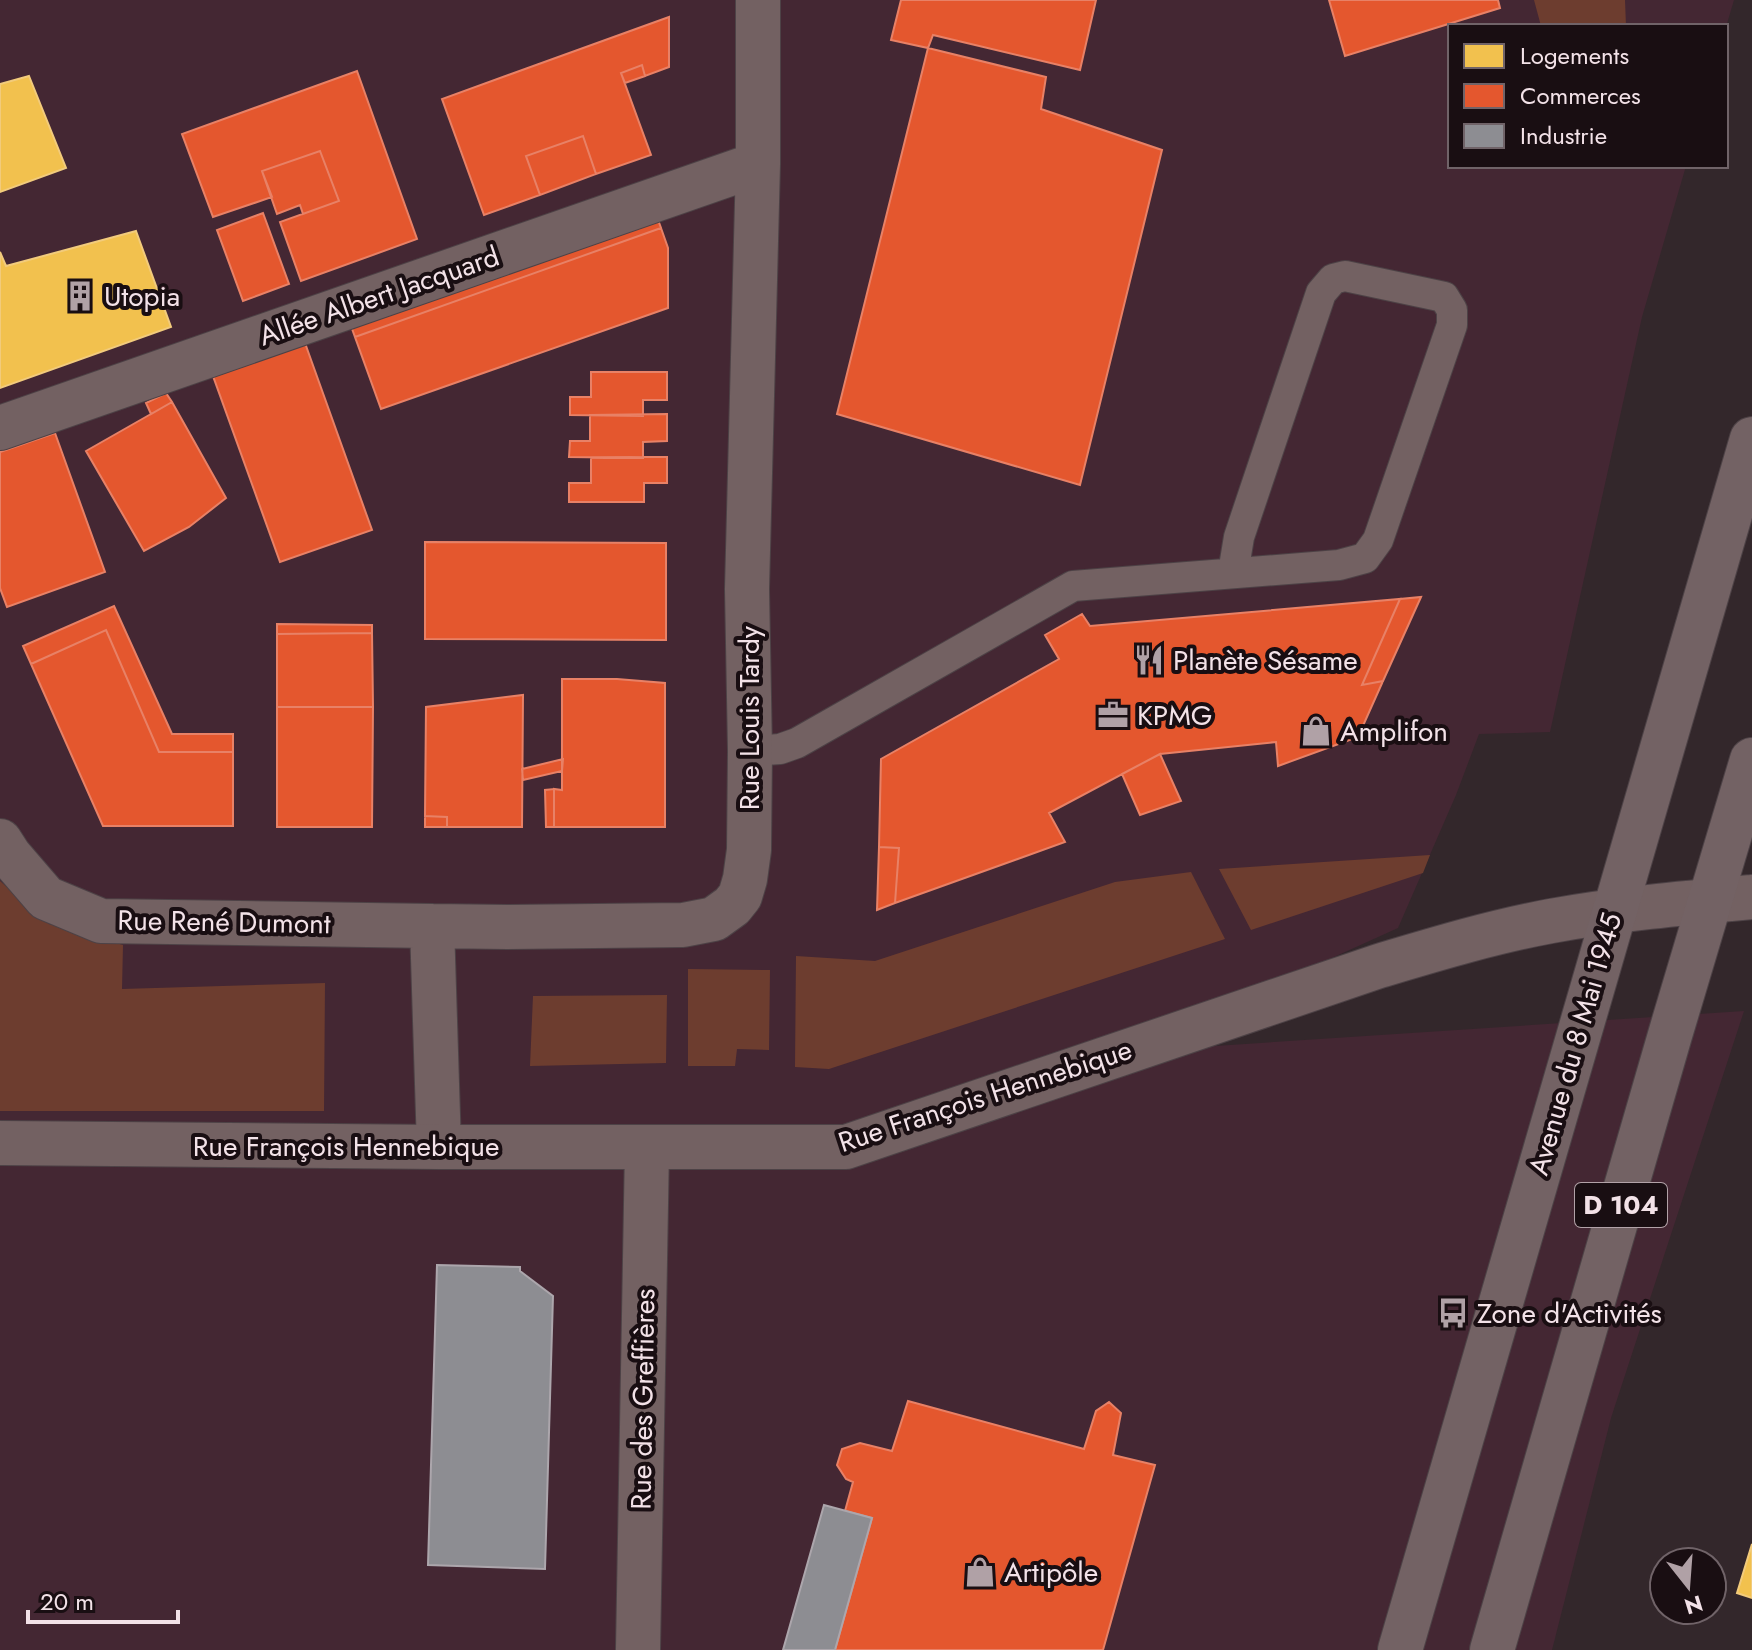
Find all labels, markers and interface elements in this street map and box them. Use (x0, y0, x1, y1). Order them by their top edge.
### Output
legend (1448, 24, 1728, 168)
text: Logements (1520, 38, 1629, 73)
text: Commerces (1520, 78, 1641, 113)
text: Industrie (1520, 118, 1607, 153)
street label: Allée Albert Jacquard (253, 236, 505, 356)
place label: Utopia (104, 276, 180, 317)
building icon: Utopia (63, 279, 97, 313)
street label: Rue Louis Tardy (729, 625, 770, 810)
place label: Planète Sésame (1173, 640, 1358, 681)
restaurant icon: Planète Sésame (1132, 643, 1166, 677)
place label: KPMG (1137, 695, 1213, 736)
office icon: KPMG (1096, 698, 1130, 732)
place label: Amplifon (1340, 711, 1448, 752)
shop icon: Amplifon (1299, 714, 1333, 748)
street label: Rue René Dumont (117, 900, 331, 944)
street label: Avenue du 8 Mai 1945 (1518, 908, 1632, 1180)
street label: Rue François Hennebique (833, 1029, 1137, 1163)
street label: Rue François Hennebique (193, 1126, 499, 1167)
road number: D 104 (1575, 1183, 1667, 1227)
street label: Rue des Greffières (621, 1288, 665, 1510)
place label: Zone d'Activités (1477, 1293, 1662, 1334)
bus stop icon: Zone d'Activités (1436, 1296, 1470, 1330)
north arrow (1648, 1546, 1728, 1626)
place label: Artipôle (1004, 1552, 1098, 1593)
shop icon: Artipôle (963, 1555, 997, 1589)
scale bar (28, 1574, 178, 1624)
text: 20 m (40, 1584, 94, 1619)
text: N (1681, 1587, 1707, 1623)

